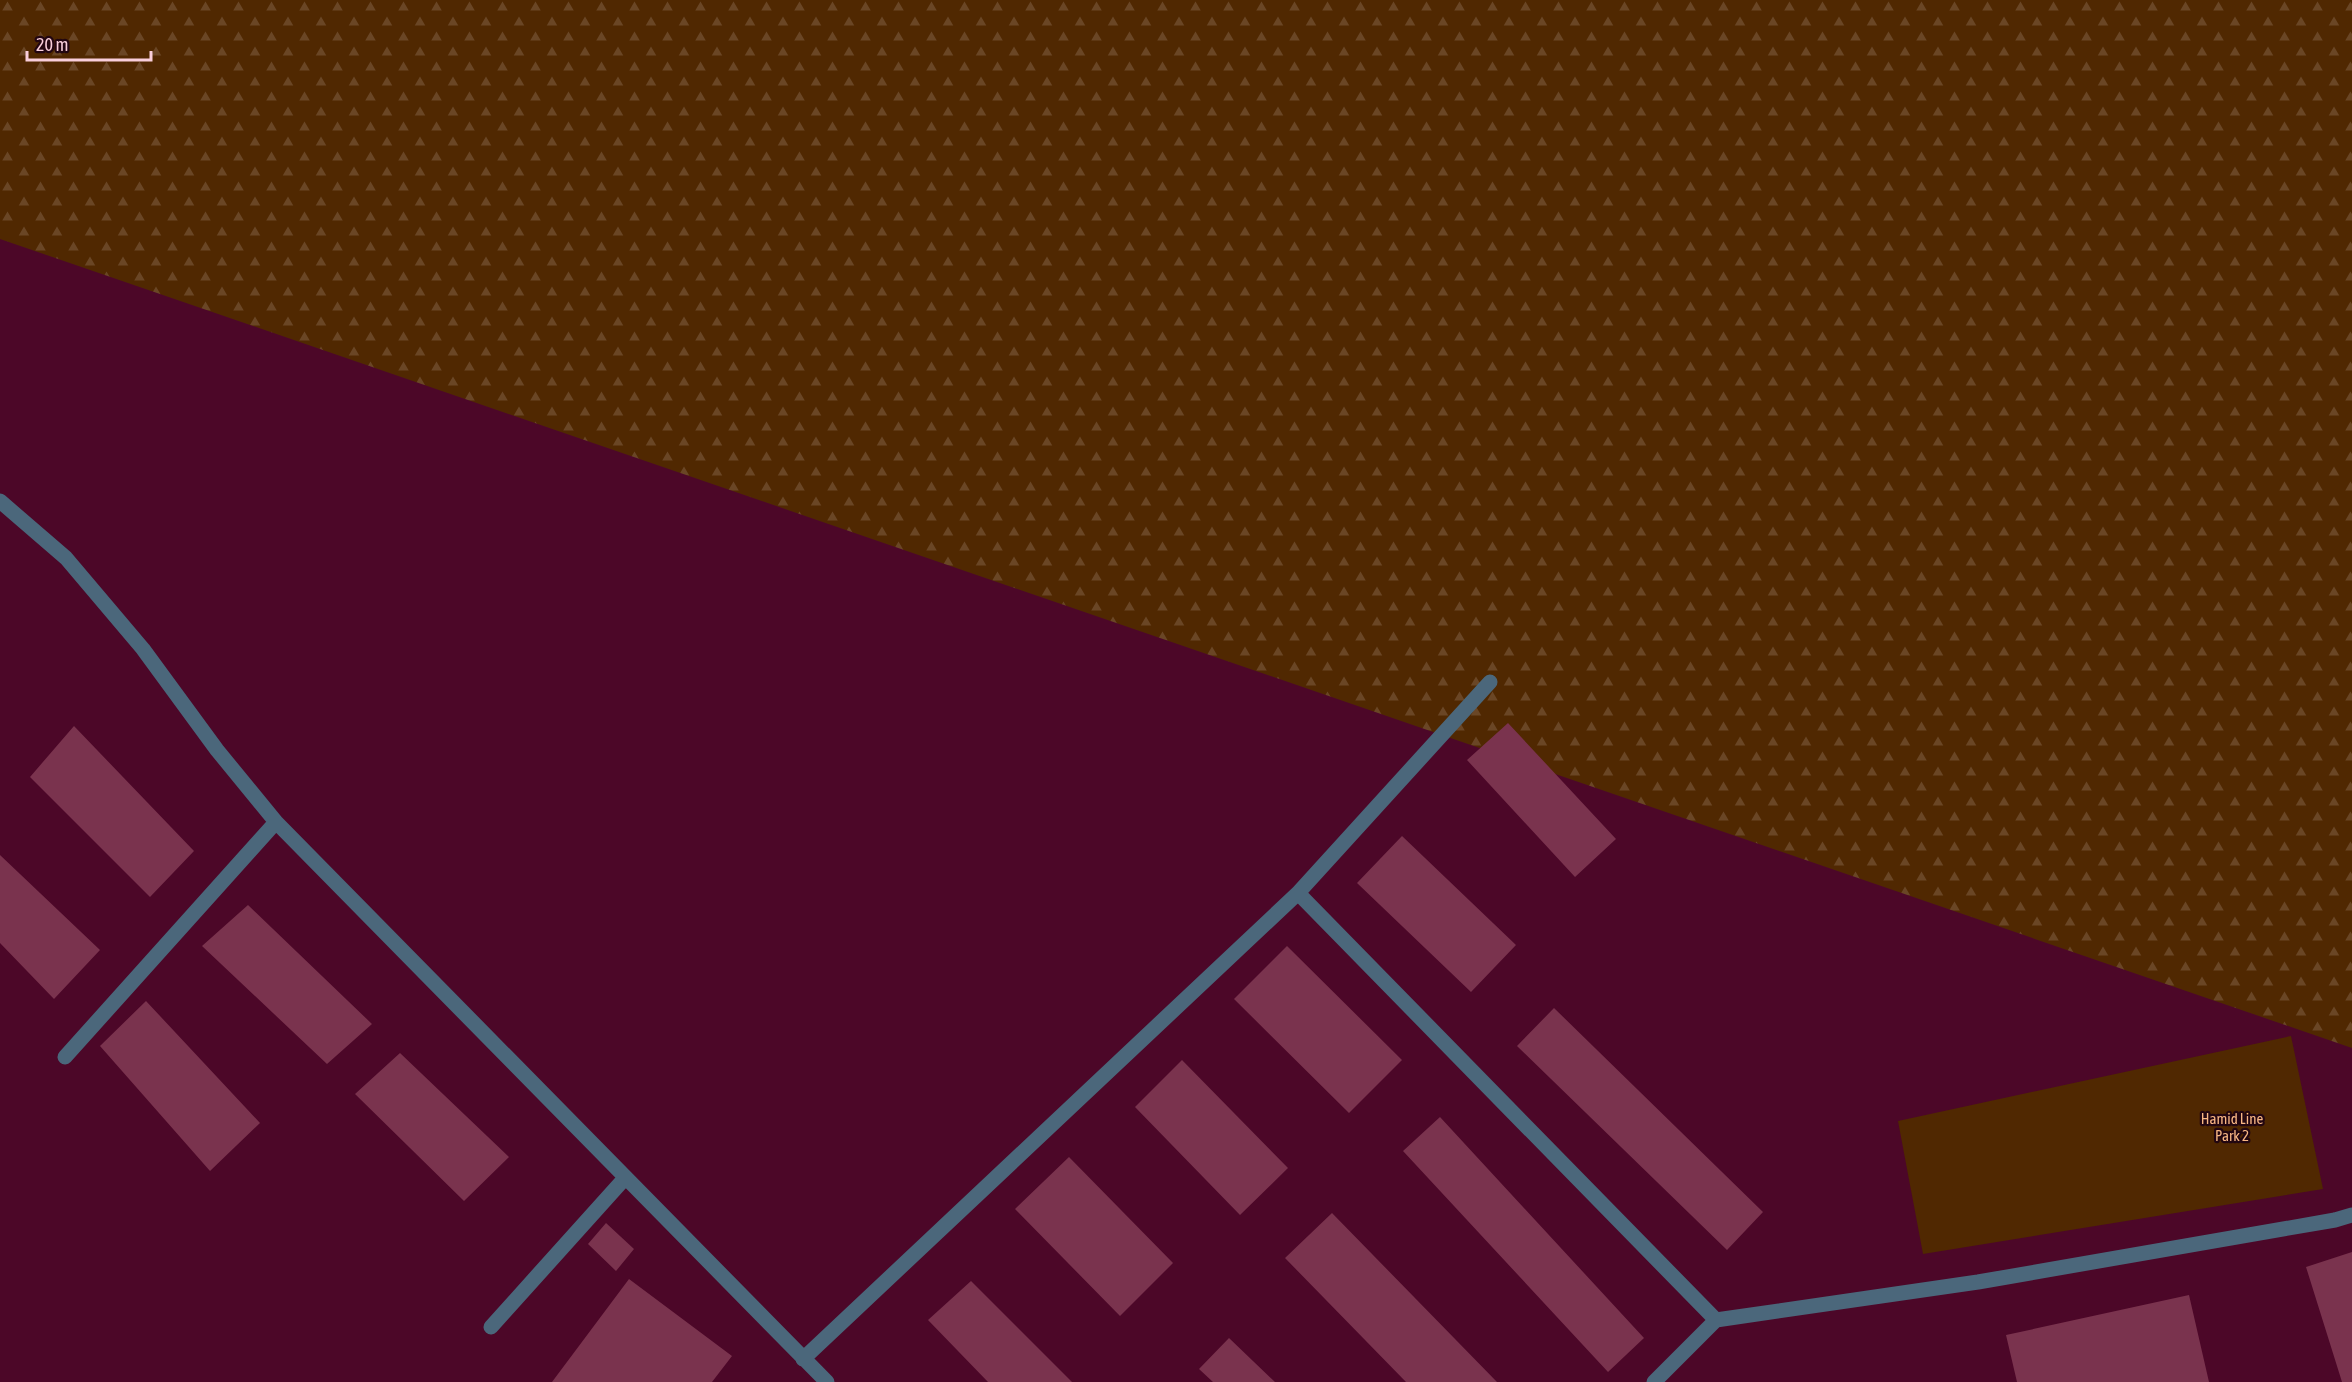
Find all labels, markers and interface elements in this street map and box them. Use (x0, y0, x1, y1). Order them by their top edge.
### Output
scale bar (27, 24, 152, 62)
text: 20 m (36, 34, 68, 55)
park label: Hamid Line Park 2 (2201, 1110, 2263, 1144)

